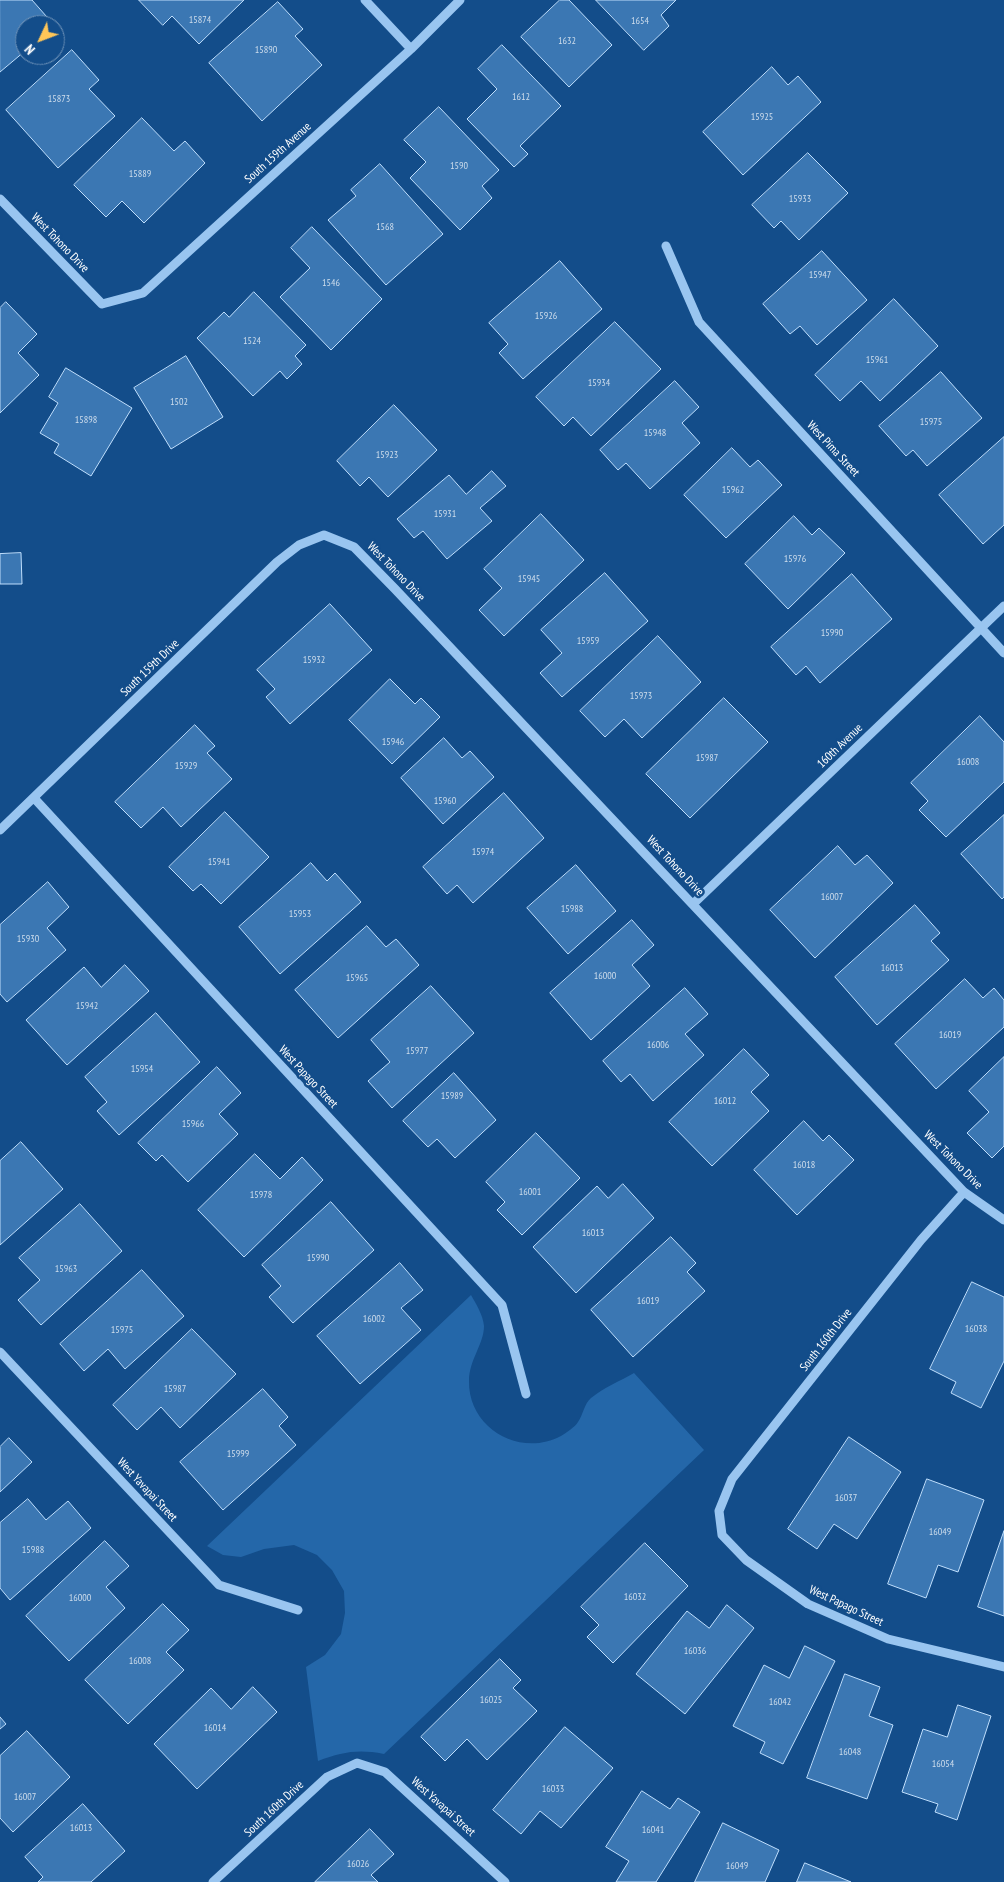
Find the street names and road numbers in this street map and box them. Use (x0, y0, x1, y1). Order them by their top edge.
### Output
street label: South 159th Avenue (242, 119, 314, 187)
street label: West Tohono Drive (28, 210, 92, 276)
street label: West Pima Street (804, 418, 862, 480)
street label: West Tohono Drive (364, 539, 428, 605)
street label: South 159th Drive (118, 637, 182, 699)
street label: 160th Avenue (814, 721, 866, 771)
street label: West Tohono Drive (643, 833, 707, 899)
street label: West Papago Street (275, 1043, 341, 1111)
street label: West Tohono Drive (921, 1128, 985, 1192)
street label: South 160th Drive (797, 1306, 855, 1374)
street label: West Yavapai Street (114, 1455, 180, 1525)
street label: West Papago Street (807, 1583, 885, 1629)
street label: West Yavapai Street (408, 1774, 478, 1840)
street label: South 160th Drive (241, 1778, 307, 1840)

